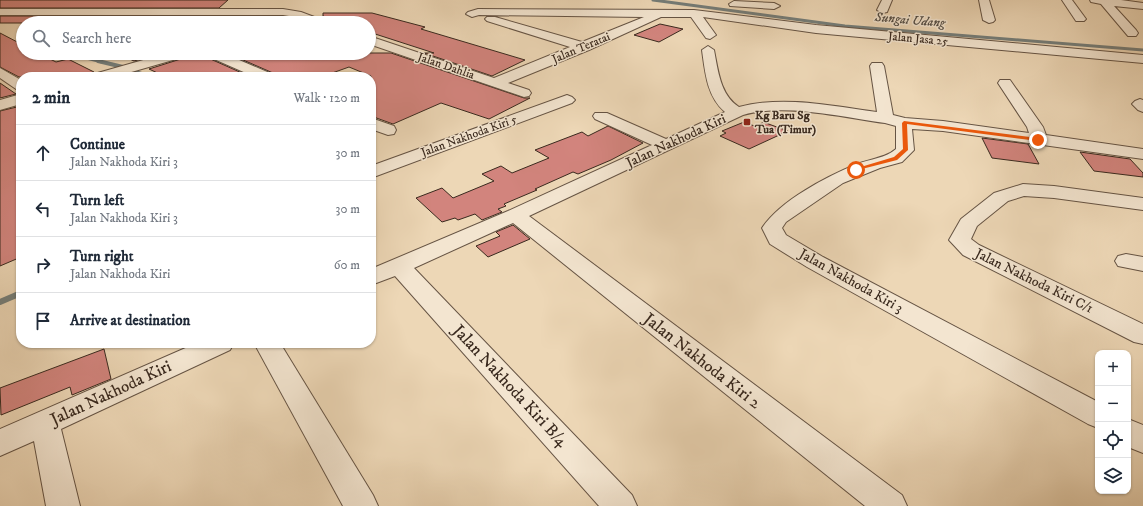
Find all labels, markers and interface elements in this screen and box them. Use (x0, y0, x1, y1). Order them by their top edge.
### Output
water label: Sungai Udang (873, 9, 948, 31)
search box (16, 16, 376, 60)
icon: search (30, 27, 52, 49)
text: Search here (62, 29, 131, 48)
street label: Jalan Teratai (549, 29, 612, 67)
street label: Jalan Jasa 25 (886, 29, 949, 49)
street label: Jalan Dahlia (415, 49, 477, 83)
text: 2 min (32, 87, 70, 109)
text: Walk · 120 m (294, 90, 360, 106)
place label: Kg Baru Sg Tua (Timur) (754, 108, 816, 137)
street label: Jalan Nakhoda Kiri (621, 110, 729, 173)
street label: Jalan Nakhoda Kiri 5 (418, 112, 519, 161)
marker: Kg Baru Sg Tua (Timur) (742, 117, 752, 127)
route end (1029, 131, 1047, 149)
text: Continue (70, 135, 125, 154)
icon: ahead (32, 142, 54, 164)
text: 30 m (336, 145, 360, 161)
text: Jalan Nakhoda Kiri 3 (70, 154, 178, 170)
route start (847, 161, 865, 179)
text: Turn left (70, 191, 124, 210)
icon: left (32, 198, 54, 220)
text: 30 m (336, 201, 360, 217)
text: Jalan Nakhoda Kiri 3 (70, 210, 178, 226)
street label: Jalan Nakhoda Kiri 3 (794, 244, 906, 317)
street label: Jalan Nakhoda Kiri C/1 (970, 244, 1096, 317)
text: Turn right (70, 247, 133, 266)
icon: right (32, 254, 54, 276)
text: 60 m (334, 257, 360, 273)
text: Jalan Nakhoda Kiri (70, 266, 170, 282)
street label: Jalan Nakhoda Kiri 2 (637, 307, 766, 414)
icon: arrive (32, 310, 54, 332)
text: Arrive at destination (70, 311, 190, 330)
street label: Jalan Nakhoda Kiri B/4 (446, 319, 573, 453)
map controls (1095, 350, 1131, 494)
button: + (1095, 350, 1131, 386)
street label: Jalan Nakhoda Kiri (45, 355, 175, 432)
button: − (1095, 386, 1131, 422)
button: locate (1095, 422, 1131, 458)
button: layers (1095, 458, 1131, 494)

